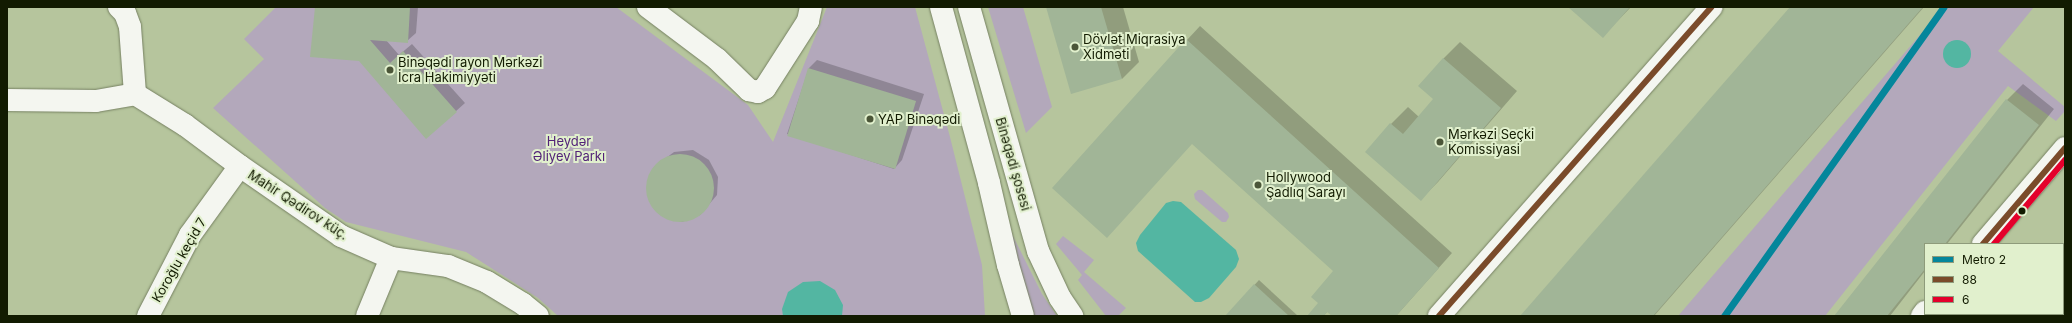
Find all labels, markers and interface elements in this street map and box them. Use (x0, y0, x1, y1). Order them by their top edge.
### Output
place label: Dövlət Miqrasiya Xidməti (1083, 32, 1186, 63)
marker: Dövlət Miqrasiya Xidməti (1070, 42, 1080, 52)
place label: Binəqədi rayon Mərkəzi İcra Hakimiyyəti (398, 55, 542, 86)
marker: Binəqədi rayon Mərkəzi İcra Hakimiyyəti (385, 65, 395, 75)
place label: YAP Binəqədi (878, 111, 960, 127)
marker: YAP Binəqədi (865, 114, 875, 124)
street label: Binəqədi şosesi (992, 116, 1034, 212)
place label: Mərkəzi Seçki Komissiyasi (1448, 127, 1534, 158)
park label: Heydər Əliyev Parkı (533, 134, 605, 165)
marker: Mərkəzi Seçki Komissiyasi (1435, 137, 1445, 147)
street label: Mahir Qədirov küç. (245, 167, 351, 243)
place label: Hollywood Şadlıq Sarayı (1266, 170, 1346, 201)
marker: Hollywood Şadlıq Sarayı (1253, 180, 1263, 190)
unlabelled marker (2017, 206, 2027, 216)
street label: Koroğlu keçid 7 (149, 215, 209, 305)
legend (1924, 243, 2064, 315)
text: Metro 2 (1962, 252, 2006, 267)
text: 88 (1962, 272, 1977, 287)
text: 6 (1962, 292, 1969, 307)

